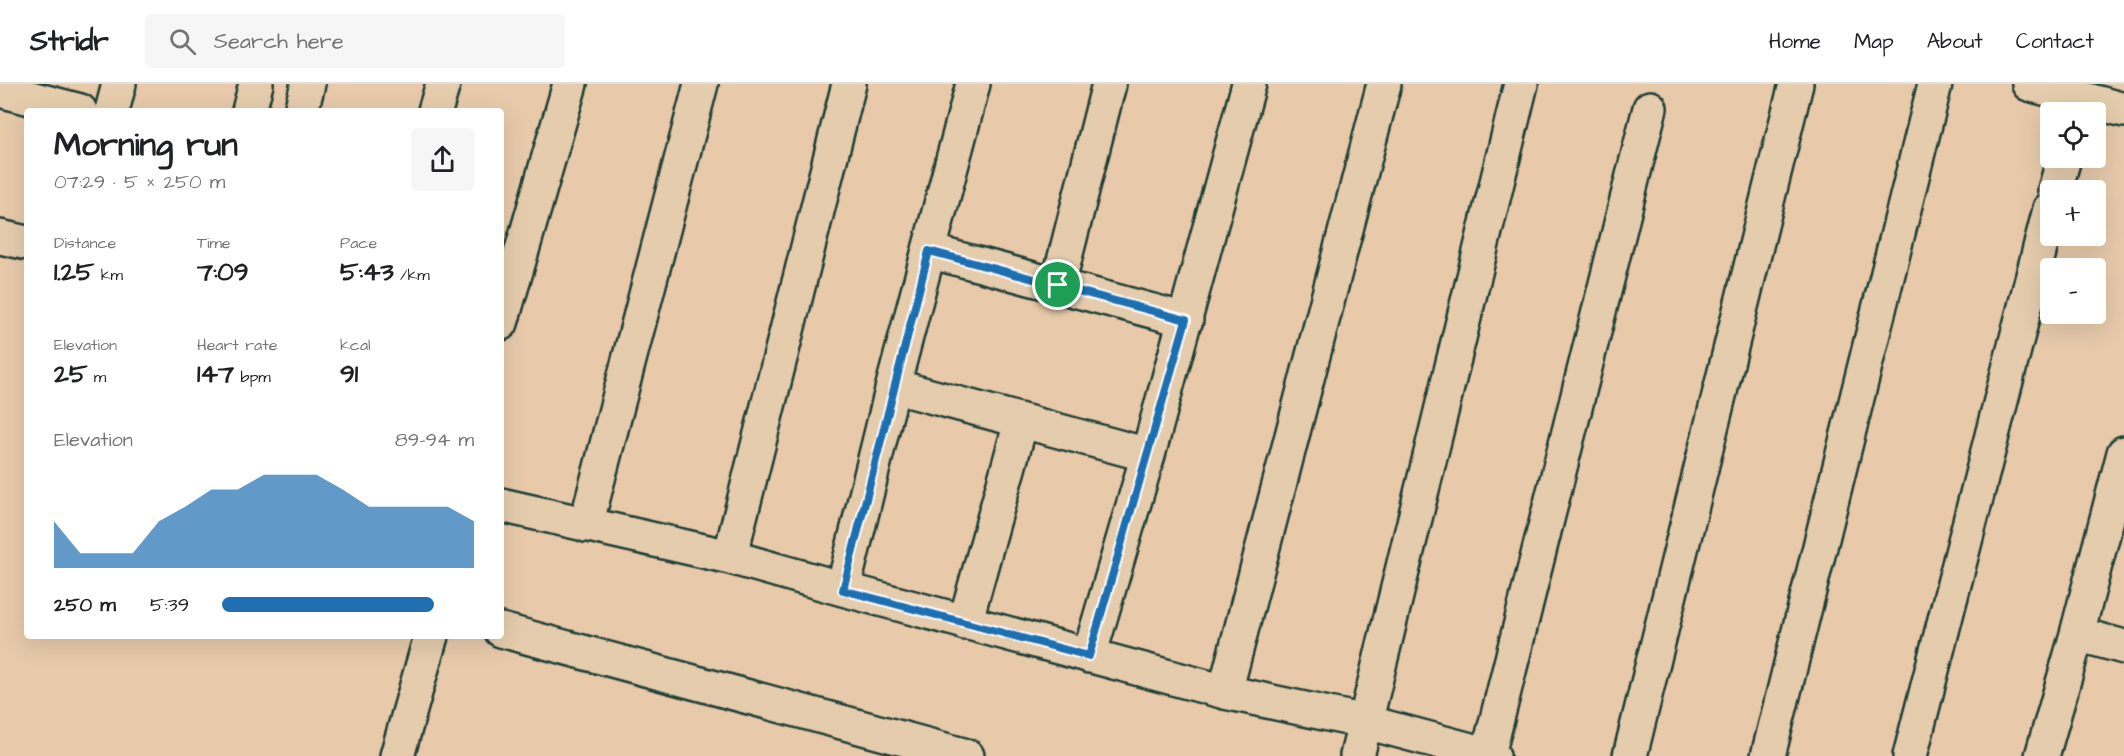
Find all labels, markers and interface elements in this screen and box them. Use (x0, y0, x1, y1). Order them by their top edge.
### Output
search box (145, 14, 565, 68)
text: Stridr (30, 22, 109, 61)
icon: search (166, 25, 199, 58)
text: Search here (214, 26, 344, 57)
text: Home (1769, 27, 1821, 56)
text: Map (1854, 27, 1894, 56)
text: About (1927, 27, 1983, 56)
text: Contact (2016, 27, 2094, 56)
map controls (2040, 102, 2106, 324)
button: locate (2040, 102, 2106, 168)
text: Morning run (54, 122, 238, 168)
button: share (411, 128, 474, 191)
text: 07:29 · 5 × 250 m (54, 168, 225, 196)
button: + (2040, 180, 2106, 246)
text: Distance (54, 232, 116, 254)
text: Time (197, 232, 231, 254)
text: Pace (340, 232, 377, 254)
text: 1.25 (54, 254, 94, 290)
text: 7:09 (197, 254, 249, 290)
text: 5:43 (340, 254, 394, 290)
button: − (2040, 258, 2106, 324)
pin (1032, 259, 1083, 310)
text: km (94, 264, 123, 286)
text: /km (394, 264, 430, 286)
icon: arrive (1041, 268, 1074, 301)
text: Elevation (54, 334, 117, 356)
text: Heart rate (197, 334, 277, 356)
text: kcal (340, 334, 371, 356)
text: 25 (54, 356, 87, 392)
text: 147 (197, 356, 234, 392)
text: 91 (340, 356, 358, 392)
text: m (87, 366, 106, 388)
text: bpm (234, 366, 271, 388)
text: Elevation (54, 426, 133, 454)
text: 89–94 m (395, 426, 474, 454)
text: 250 m (54, 591, 116, 619)
text: 5:39 (150, 591, 189, 619)

